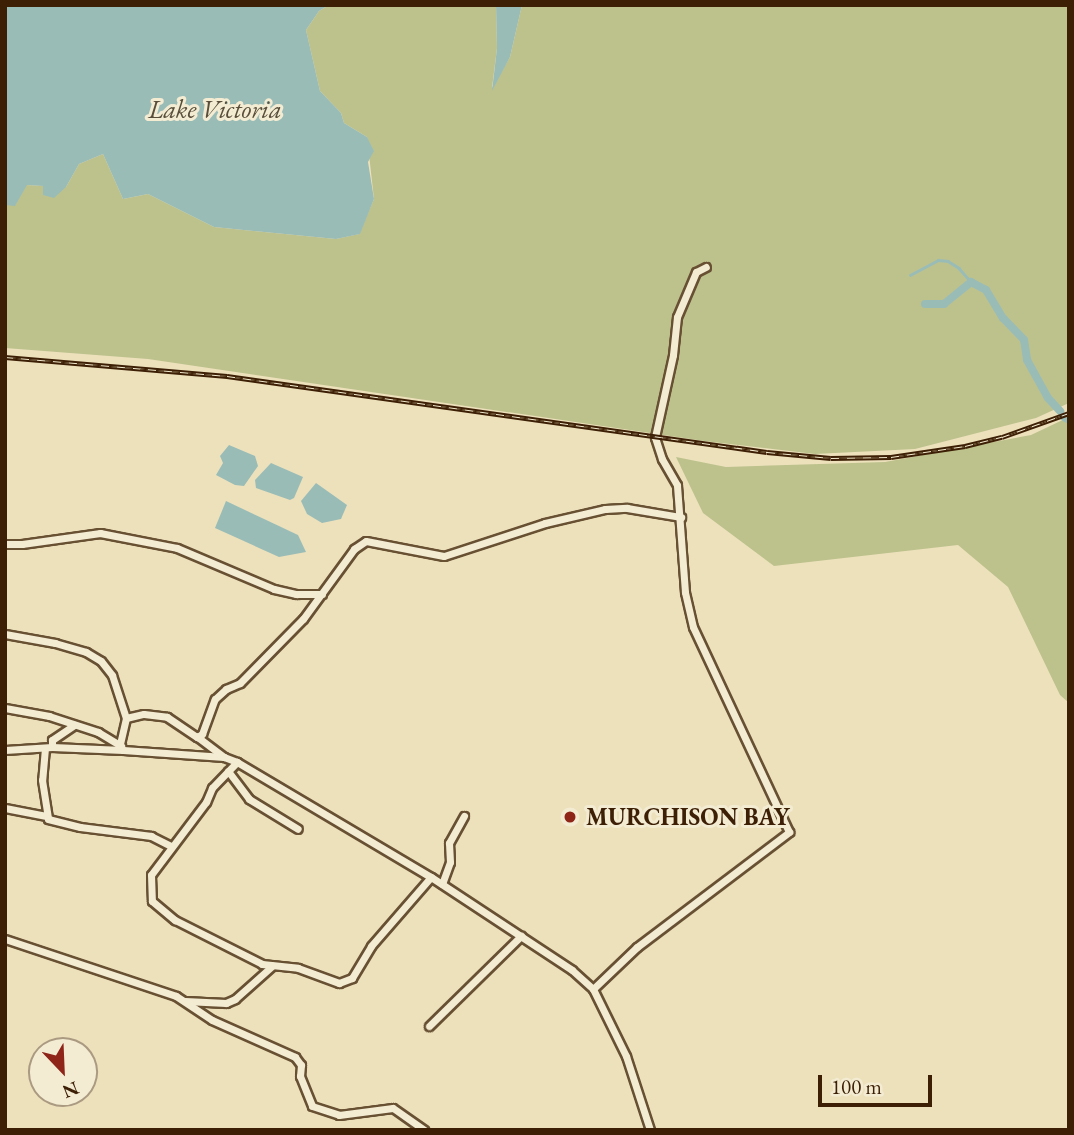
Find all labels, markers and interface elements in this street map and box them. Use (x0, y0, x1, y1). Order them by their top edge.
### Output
water label: Lake Victoria (148, 94, 282, 126)
place label: MURCHISON BAY (586, 803, 789, 831)
marker: MURCHISON BAY (560, 807, 580, 827)
north arrow (28, 1037, 98, 1107)
scale bar (822, 1062, 936, 1106)
text: 100 m (831, 1073, 882, 1100)
text: N (59, 1075, 83, 1104)

